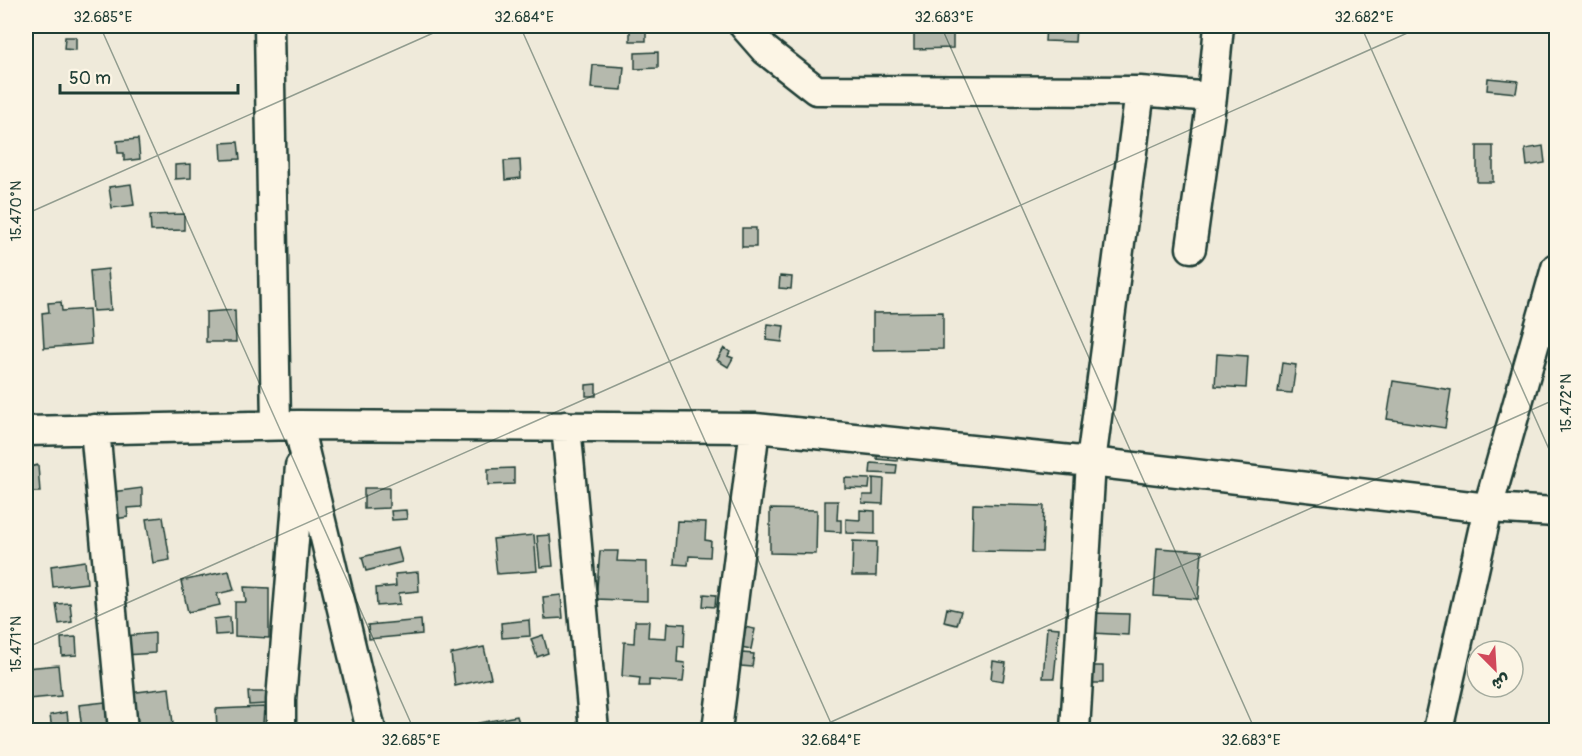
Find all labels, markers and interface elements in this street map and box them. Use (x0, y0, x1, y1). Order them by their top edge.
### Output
text: 32.685°E (74, 8, 133, 27)
text: 32.684°E (494, 8, 554, 27)
text: 32.683°E (914, 8, 974, 27)
text: 32.682°E (1334, 8, 1394, 27)
scale bar (60, 57, 238, 95)
text: 50 m (69, 67, 111, 90)
text: 15.470°N (7, 181, 26, 241)
text: 15.472°N (1557, 373, 1576, 433)
text: 15.471°N (7, 616, 26, 672)
north arrow (1465, 639, 1525, 699)
text: ش (1489, 669, 1513, 695)
text: 32.685°E (382, 731, 441, 750)
text: 32.684°E (801, 731, 861, 750)
text: 32.683°E (1221, 731, 1281, 750)

